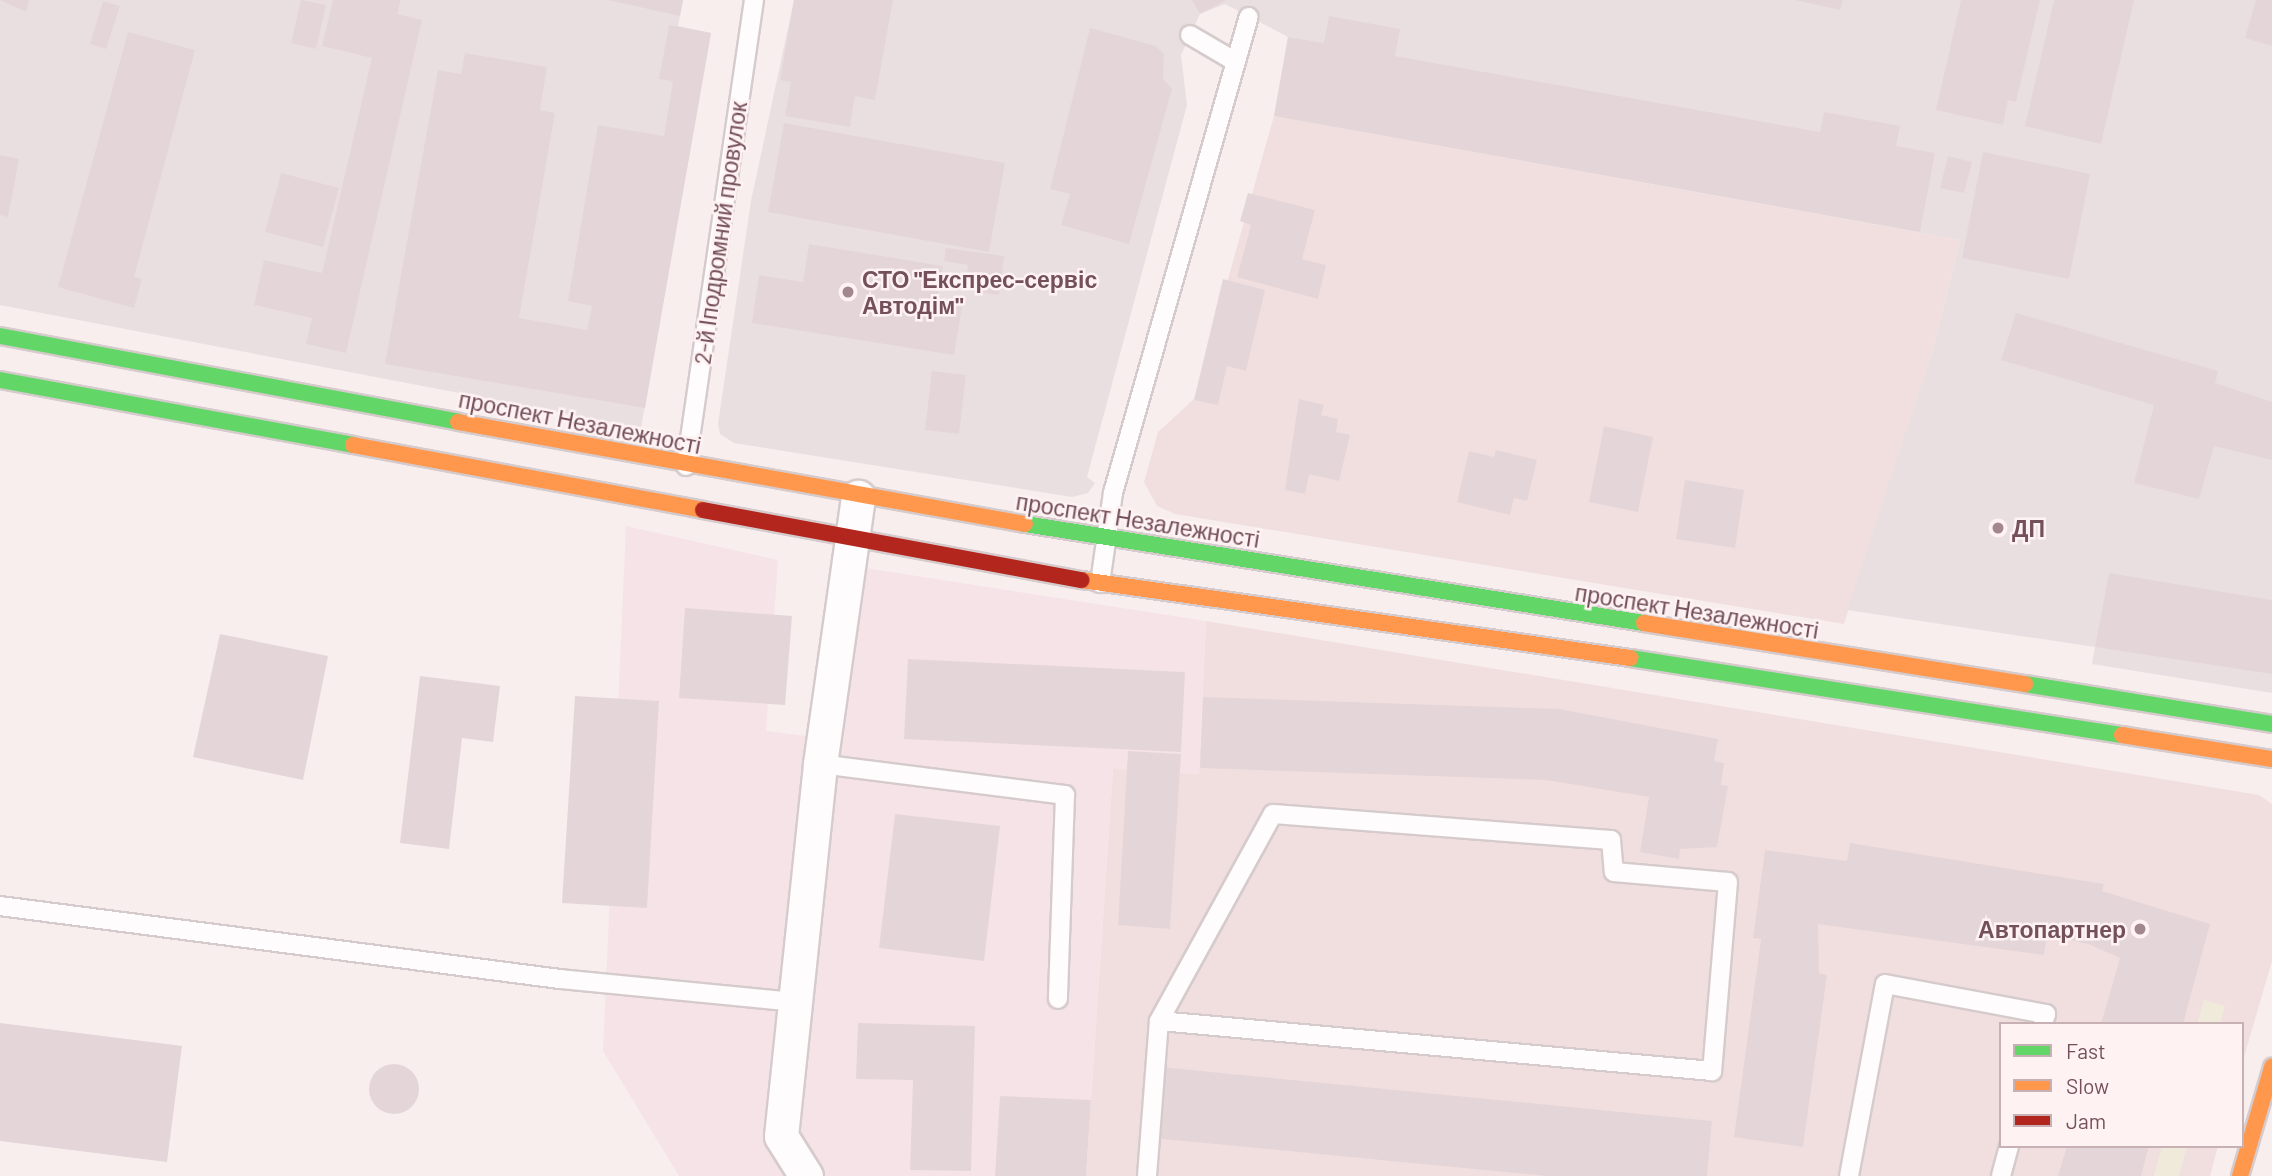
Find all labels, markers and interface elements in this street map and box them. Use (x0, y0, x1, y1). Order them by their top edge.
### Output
street label: 2-й Іподромний провулок (688, 100, 752, 366)
place label: СТО "Експрес-сервіс Автодім" (862, 265, 1097, 319)
marker: СТО "Експрес-сервіс Автодім" (840, 284, 856, 300)
street label: проспект Незалежності (456, 385, 704, 459)
street label: проспект Незалежності (1014, 487, 1262, 553)
place label: ДП (2012, 514, 2045, 542)
marker: ДП (1990, 520, 2006, 536)
street label: проспект Незалежності (1573, 578, 1821, 644)
place label: Автопартнер (1978, 915, 2126, 943)
marker: Автопартнер (2132, 921, 2148, 937)
legend (1999, 1022, 2244, 1148)
text: Fast (2066, 1038, 2106, 1063)
text: Slow (2066, 1073, 2109, 1098)
text: Jam (2066, 1108, 2106, 1133)

